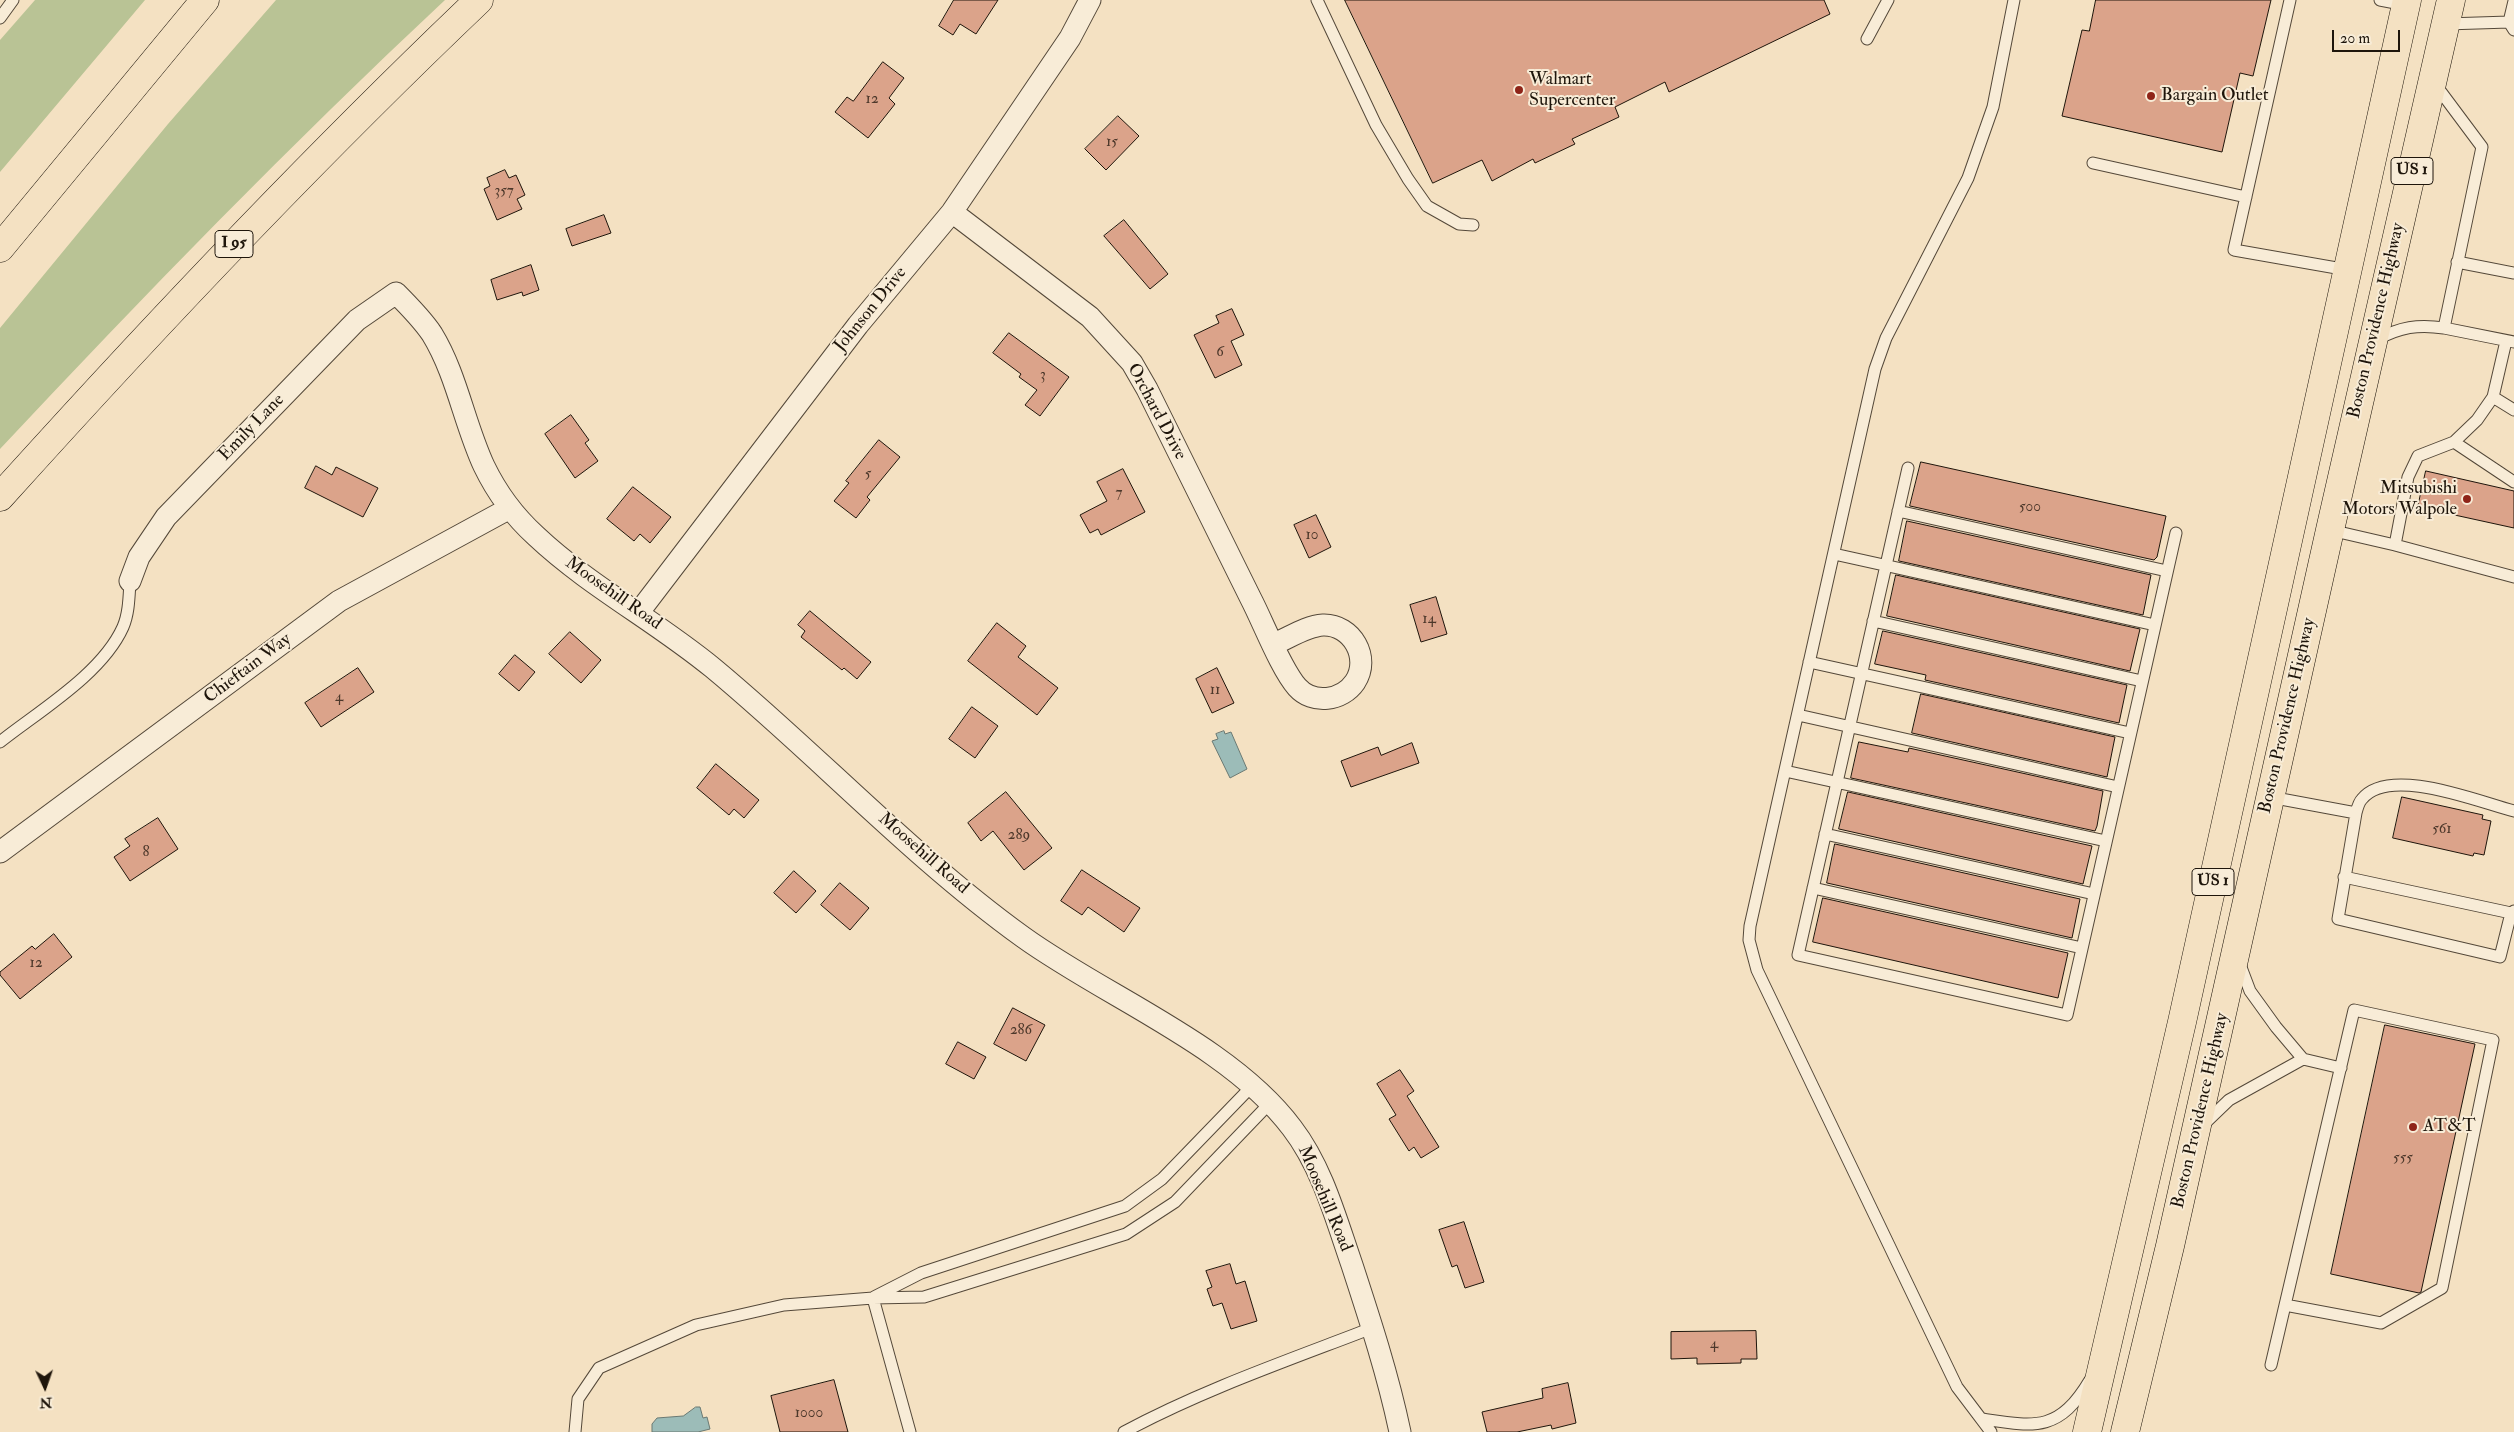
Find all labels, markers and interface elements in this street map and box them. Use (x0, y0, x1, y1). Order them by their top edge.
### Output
scale bar (2334, 20, 2402, 52)
text: 20 m (2340, 29, 2370, 48)
place label: Walmart Supercenter (1529, 69, 1616, 112)
marker: Walmart Supercenter (1513, 84, 1525, 96)
place label: Bargain Outlet (2161, 85, 2269, 107)
marker: Bargain Outlet (2145, 90, 2157, 102)
house number: 12 (866, 91, 878, 109)
house number: 15 (1106, 134, 1118, 152)
road number: US 1 (2391, 158, 2433, 185)
house number: 357 (494, 183, 514, 201)
street label: Boston Providence Highway (2344, 221, 2410, 421)
road number: I 95 (215, 230, 253, 258)
street label: Johnson Drive (830, 263, 912, 357)
house number: 6 (1216, 344, 1224, 362)
street label: Orchard Drive (1122, 360, 1190, 464)
house number: 3 (1040, 367, 1046, 385)
street label: Emily Lane (215, 390, 289, 466)
house number: 5 (865, 466, 871, 484)
place label: Mitsubishi Motors Walpole (2342, 478, 2457, 520)
house number: 7 (1116, 485, 1122, 503)
marker: Mitsubishi Motors Walpole (2461, 493, 2473, 505)
house number: 500 (2019, 499, 2041, 517)
house number: 10 (1306, 527, 1318, 545)
street label: Moosehill Road (561, 553, 665, 635)
house number: 14 (1422, 611, 1436, 629)
street label: Boston Providence Highway (2255, 616, 2321, 816)
street label: Chieftain Way (200, 629, 296, 709)
house number: 11 (1210, 682, 1220, 700)
house number: 4 (335, 689, 343, 707)
street label: Moosehill Road (873, 809, 973, 899)
house number: 561 (2432, 821, 2452, 839)
house number: 289 (1008, 827, 1030, 845)
house number: 8 (142, 844, 150, 862)
road number: US 1 (2192, 869, 2234, 896)
house number: 12 (30, 955, 42, 973)
street label: Boston Providence Highway (2168, 1011, 2234, 1211)
house number: 286 (1010, 1022, 1032, 1040)
place label: AT&T (2423, 1116, 2476, 1138)
marker: AT&T (2407, 1121, 2419, 1133)
street label: Moosehill Road (1292, 1143, 1356, 1255)
house number: 555 (2393, 1150, 2413, 1168)
house number: 4 (1710, 1336, 1718, 1354)
north arrow (20, 1362, 70, 1412)
text: N (39, 1394, 53, 1411)
house number: 1000 (795, 1405, 823, 1423)

